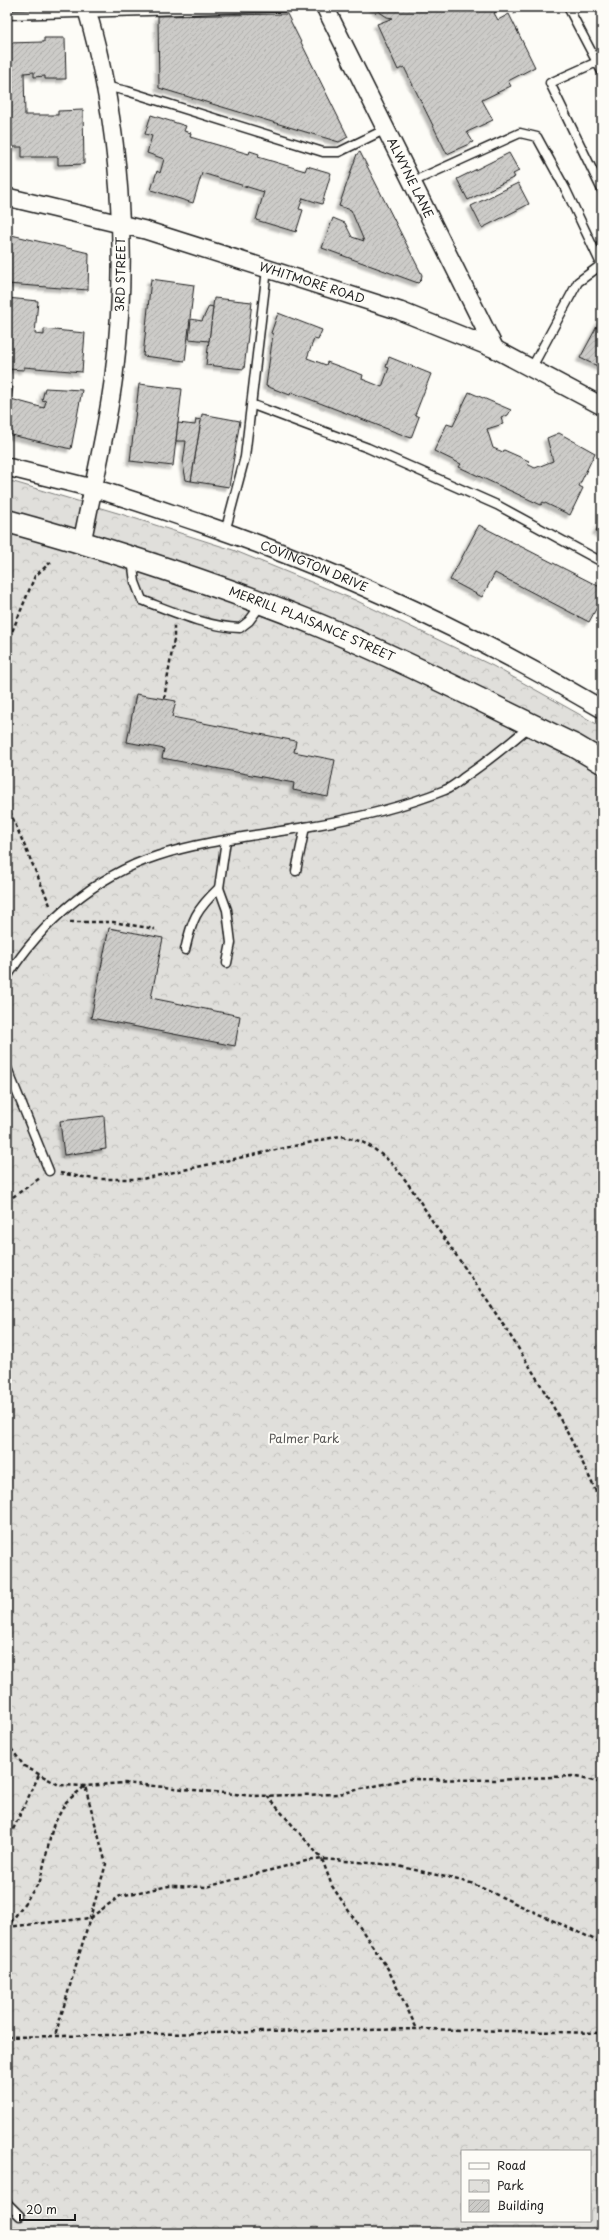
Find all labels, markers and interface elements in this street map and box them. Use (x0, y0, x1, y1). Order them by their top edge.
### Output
street label: ALWYNE LANE (383, 134, 439, 221)
street label: 3RD STREET (110, 236, 129, 312)
street label: WHITMORE ROAD (257, 257, 367, 307)
street label: COVINGTON DRIVE (258, 535, 371, 596)
street label: MERRILL PLAISANCE STREET (227, 581, 399, 666)
park label: Palmer Park (269, 1429, 339, 1447)
legend (461, 2150, 591, 2222)
text: Road (497, 2156, 526, 2174)
text: Park (497, 2176, 524, 2194)
scale bar (20, 2196, 75, 2222)
text: Building (497, 2196, 544, 2214)
text: 20 m (26, 2200, 57, 2218)

